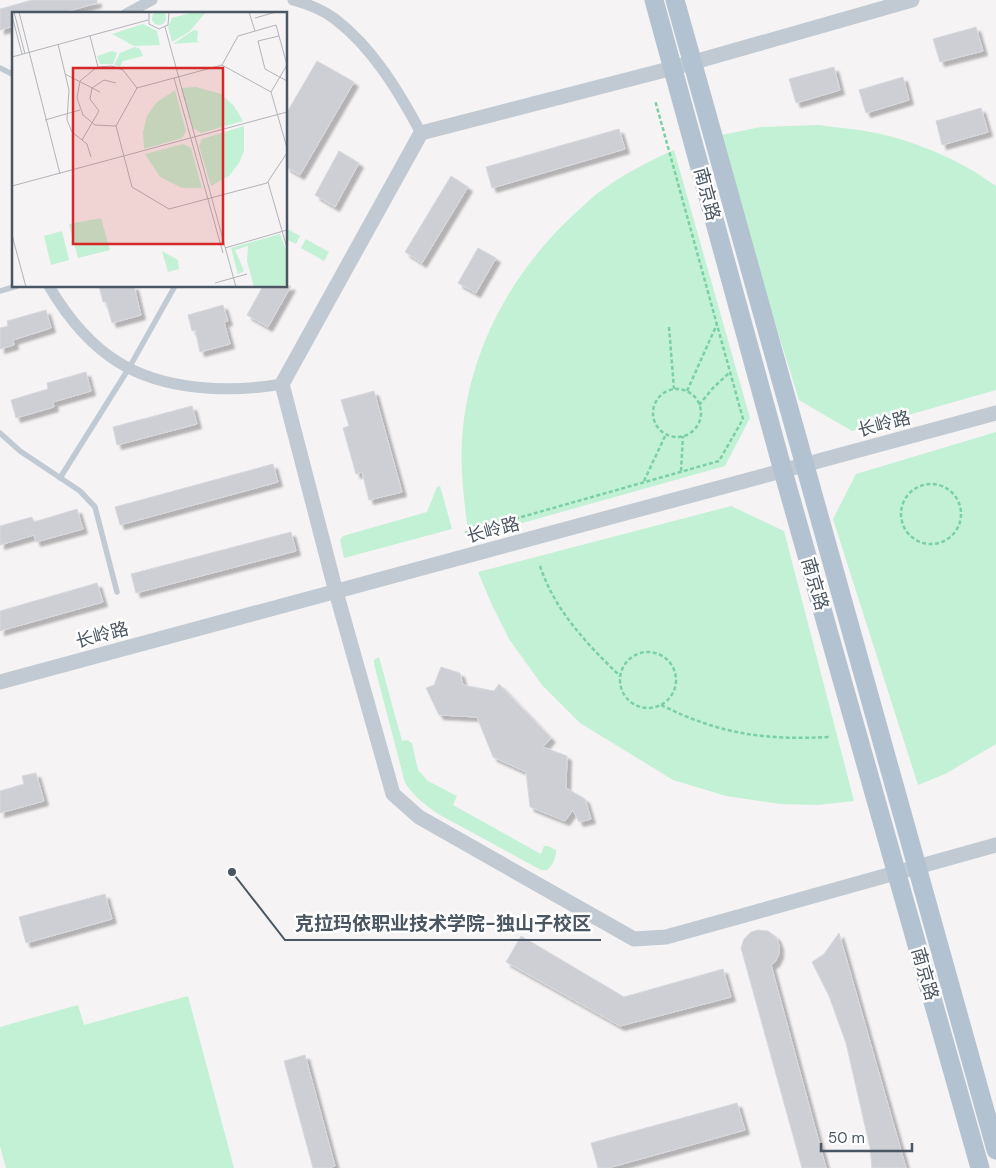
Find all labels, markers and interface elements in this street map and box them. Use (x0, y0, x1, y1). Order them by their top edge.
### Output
inset map (12, 12, 288, 288)
street label: 南京路 (688, 165, 726, 223)
street label: 长岭路 (855, 405, 913, 443)
street label: 长岭路 (464, 511, 522, 549)
street label: 南京路 (796, 555, 834, 613)
street label: 长岭路 (73, 616, 131, 654)
callout: 克拉玛依职业技术学院-独山子校区 (285, 906, 601, 940)
text: 克拉玛依职业技术学院-独山子校区 (295, 911, 591, 936)
street label: 南京路 (906, 945, 944, 1003)
scale bar (821, 1120, 912, 1152)
text: 50 m (828, 1128, 865, 1148)

